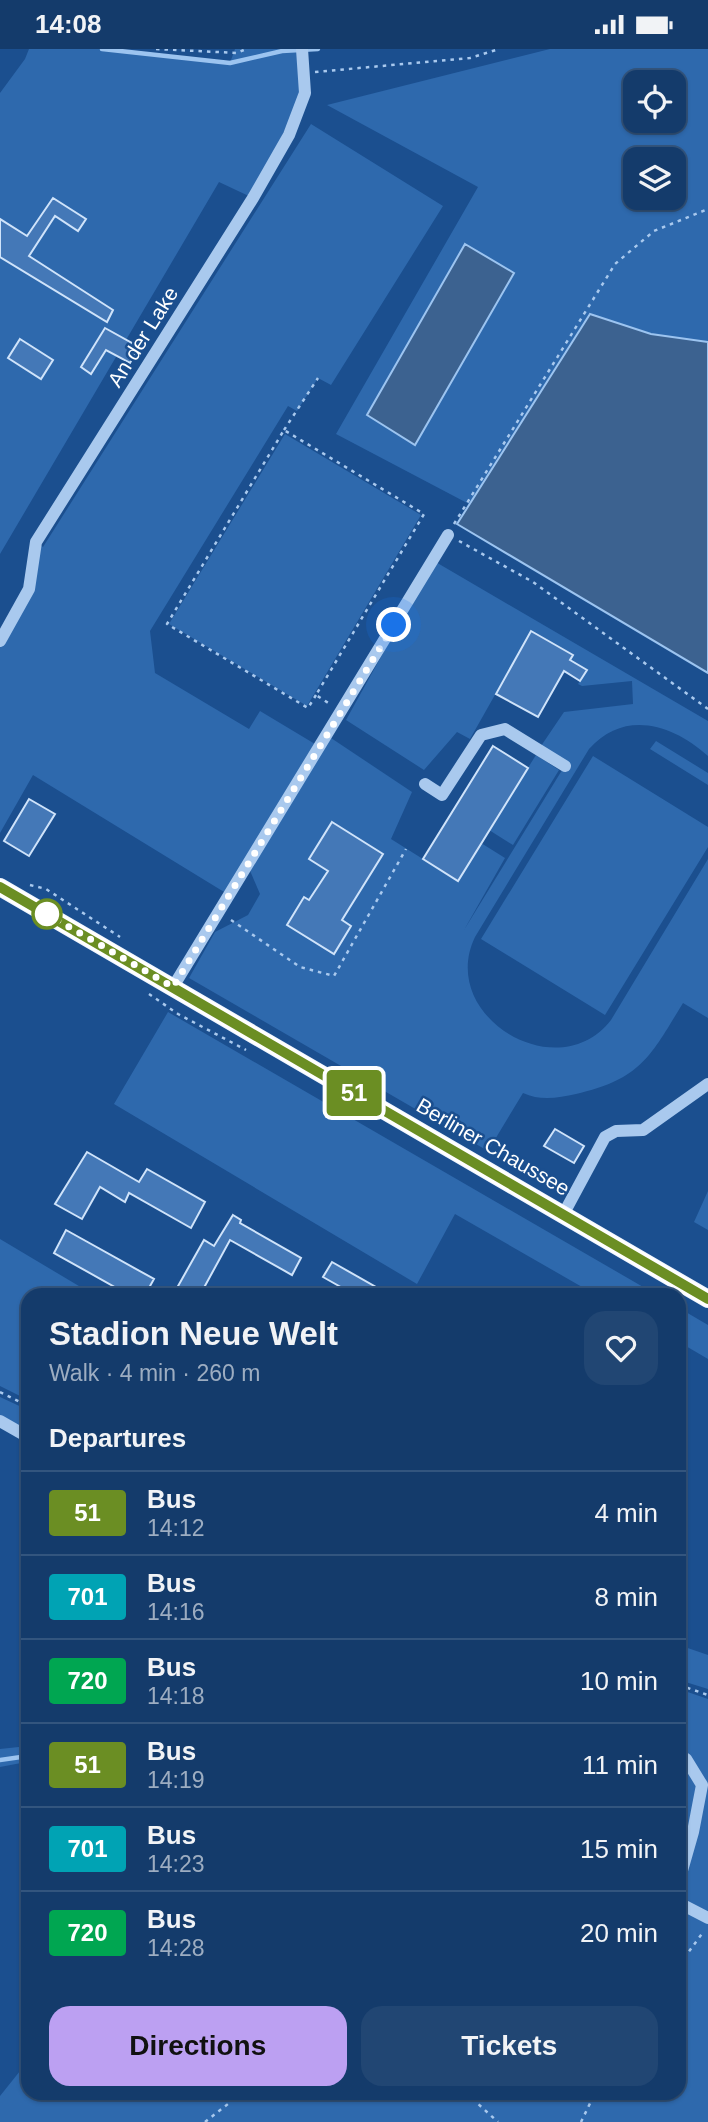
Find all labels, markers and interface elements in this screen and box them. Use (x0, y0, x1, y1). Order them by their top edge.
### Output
text: 14:08 (35, 9, 102, 39)
map controls (623, 70, 686, 210)
button: locate (623, 70, 686, 133)
button: layers (623, 147, 686, 210)
street label: An der Lake (103, 283, 182, 391)
your location (376, 607, 411, 642)
unlabelled marker (32, 899, 62, 929)
line badge: 51 (322, 1070, 386, 1116)
text: 51 (341, 1079, 367, 1106)
street label: Berliner Chaussee (413, 1093, 574, 1200)
button: heart (584, 1311, 658, 1385)
text: Stadion Neue Welt (49, 1315, 338, 1352)
text: Walk · 4 min · 260 m (49, 1360, 260, 1386)
text: Departures (49, 1423, 186, 1453)
text: Bus (147, 1484, 196, 1514)
text: 4 min (594, 1498, 658, 1528)
text: 51 (74, 1499, 101, 1526)
text: 14:12 (147, 1515, 205, 1541)
text: Bus (147, 1568, 196, 1598)
text: 8 min (594, 1582, 658, 1612)
text: 701 (67, 1583, 108, 1610)
text: 14:16 (147, 1599, 205, 1625)
text: Bus (147, 1652, 196, 1682)
text: 10 min (580, 1666, 658, 1696)
text: 720 (67, 1667, 108, 1694)
text: 14:18 (147, 1683, 205, 1709)
text: Bus (147, 1736, 196, 1766)
text: 11 min (582, 1750, 658, 1780)
text: 51 (74, 1751, 101, 1778)
text: 14:19 (147, 1767, 205, 1793)
text: Bus (147, 1820, 196, 1850)
text: 15 min (580, 1834, 658, 1864)
text: 701 (67, 1835, 108, 1862)
text: 14:23 (147, 1851, 205, 1877)
text: Bus (147, 1904, 196, 1934)
text: 20 min (580, 1918, 658, 1948)
text: 720 (67, 1919, 108, 1946)
text: 14:28 (147, 1935, 205, 1961)
button: Directions (49, 2006, 347, 2086)
button: Tickets (361, 2006, 658, 2086)

